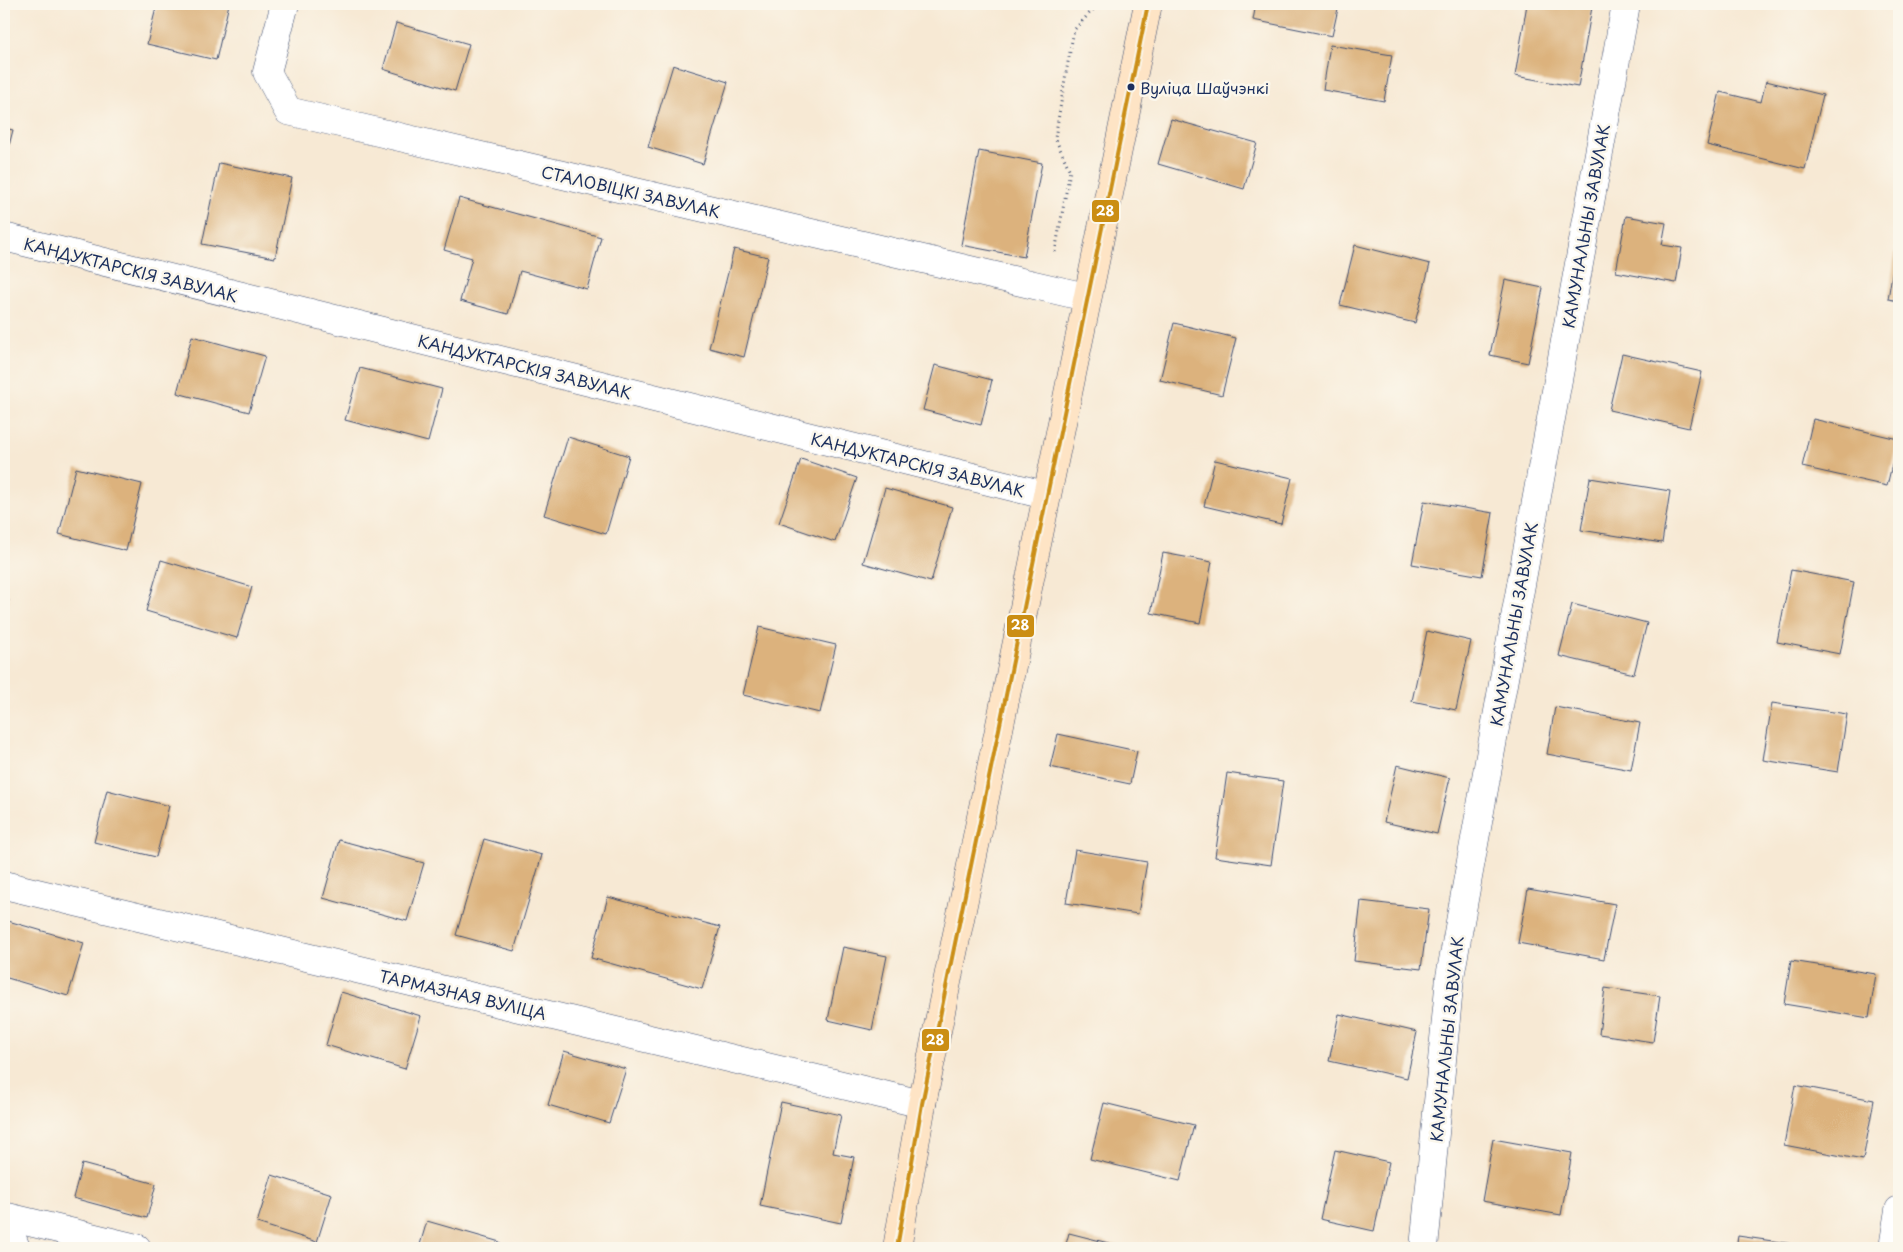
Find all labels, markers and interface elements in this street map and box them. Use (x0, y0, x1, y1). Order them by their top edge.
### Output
place label: Вуліца Шаўчэнкі (1140, 76, 1269, 99)
marker: Вуліца Шаўчэнкі (1126, 82, 1136, 92)
street label: КАМУНАЛЬНЫ ЗАВУЛАК (1555, 122, 1615, 330)
street label: СТАЛОВІЦКІ ЗАВУЛАК (539, 159, 723, 223)
line badge: 28 (1091, 199, 1120, 223)
text: 28 (1096, 200, 1115, 221)
street label: КАНДУКТАРСКІЯ ЗАВУЛАК (21, 231, 241, 307)
street label: КАНДУКТАРСКІЯ ЗАВУЛАК (415, 328, 635, 404)
street label: КАНДУКТАРСКІЯ ЗАВУЛАК (808, 426, 1028, 502)
street label: КАМУНАЛЬНЫ ЗАВУЛАК (1483, 520, 1543, 728)
line badge: 28 (1006, 614, 1035, 638)
text: 28 (1011, 614, 1030, 635)
street label: КАМУНАЛЬНЫ ЗАВУЛАК (1423, 935, 1469, 1143)
street label: ТАРМАЗНАЯ ВУЛІЦА (377, 963, 549, 1025)
line badge: 28 (921, 1028, 950, 1052)
text: 28 (926, 1029, 945, 1050)

